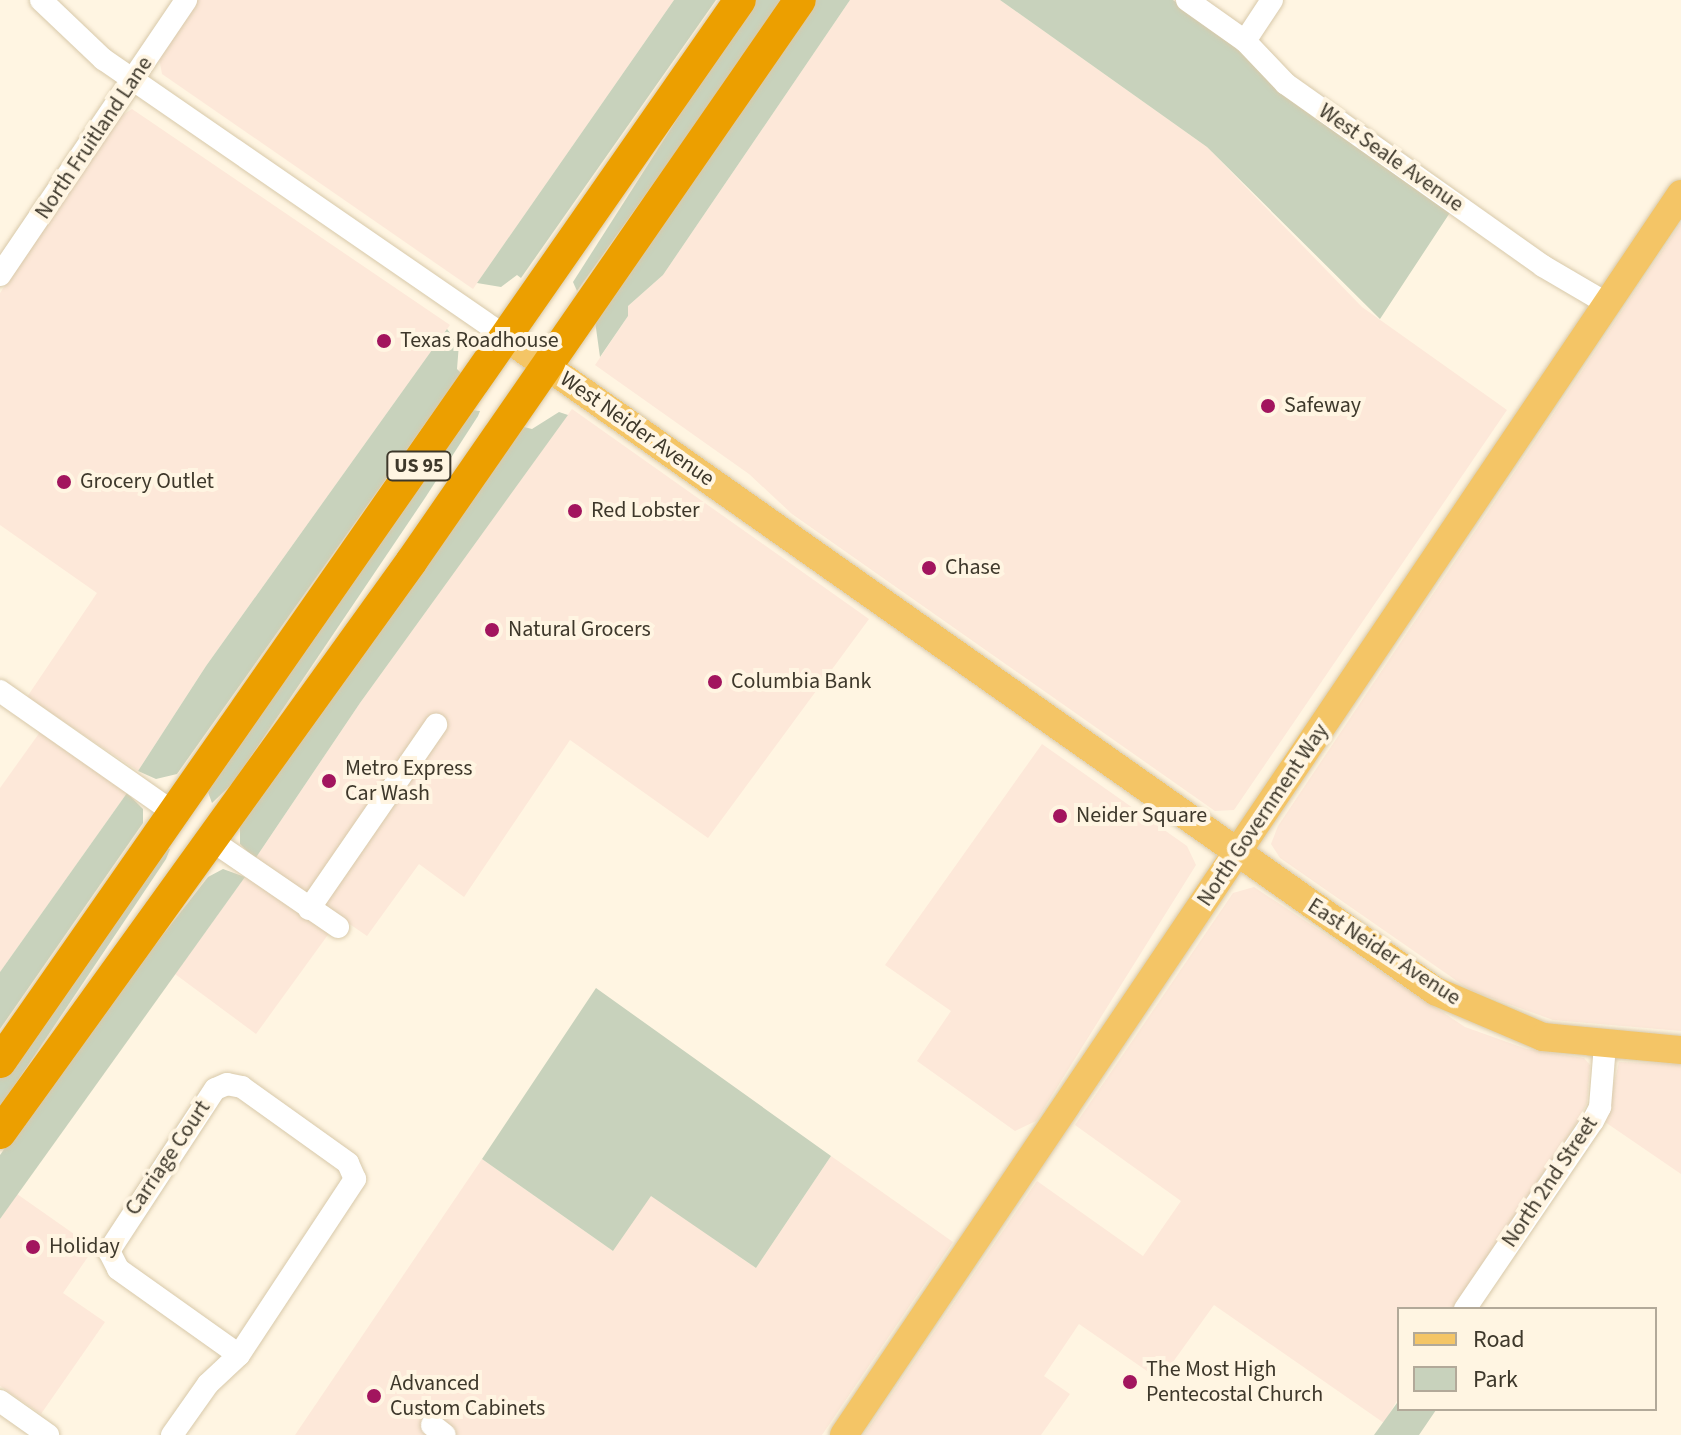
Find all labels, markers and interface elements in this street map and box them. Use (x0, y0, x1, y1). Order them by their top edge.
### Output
street label: North Fruitland Lane (30, 52, 158, 224)
street label: West Seale Avenue (1313, 98, 1469, 218)
place label: Texas Roadhouse (400, 328, 559, 354)
marker: Texas Roadhouse (375, 332, 393, 350)
street label: West Neider Avenue (555, 366, 719, 492)
place label: Safeway (1284, 393, 1361, 419)
marker: Safeway (1259, 397, 1277, 415)
road number: US 95 (385, 450, 453, 482)
place label: Grocery Outlet (80, 469, 214, 495)
marker: Grocery Outlet (55, 473, 73, 491)
place label: Red Lobster (591, 498, 700, 524)
marker: Red Lobster (566, 502, 584, 520)
place label: Chase (945, 555, 1001, 581)
marker: Chase (920, 559, 938, 577)
place label: Natural Grocers (508, 617, 651, 643)
marker: Natural Grocers (483, 621, 501, 639)
place label: Columbia Bank (731, 669, 871, 695)
marker: Columbia Bank (706, 673, 724, 691)
street label: North Government Way (1192, 718, 1334, 912)
place label: Metro Express Car Wash (345, 755, 473, 806)
marker: Metro Express Car Wash (320, 772, 338, 790)
place label: Neider Square (1076, 803, 1207, 829)
marker: Neider Square (1051, 807, 1069, 825)
street label: East Neider Avenue (1303, 893, 1465, 1011)
street label: Carriage Court (120, 1095, 216, 1221)
street label: North 2nd Street (1496, 1111, 1604, 1253)
place label: Holiday (49, 1234, 120, 1260)
marker: Holiday (24, 1238, 42, 1256)
legend (1397, 1307, 1657, 1411)
text: Road (1473, 1322, 1525, 1357)
place label: The Most High Pentecostal Church (1146, 1356, 1323, 1408)
text: Park (1473, 1362, 1518, 1397)
place label: Advanced Custom Cabinets (390, 1370, 545, 1422)
marker: The Most High Pentecostal Church (1121, 1373, 1139, 1391)
marker: Advanced Custom Cabinets (365, 1387, 383, 1405)

